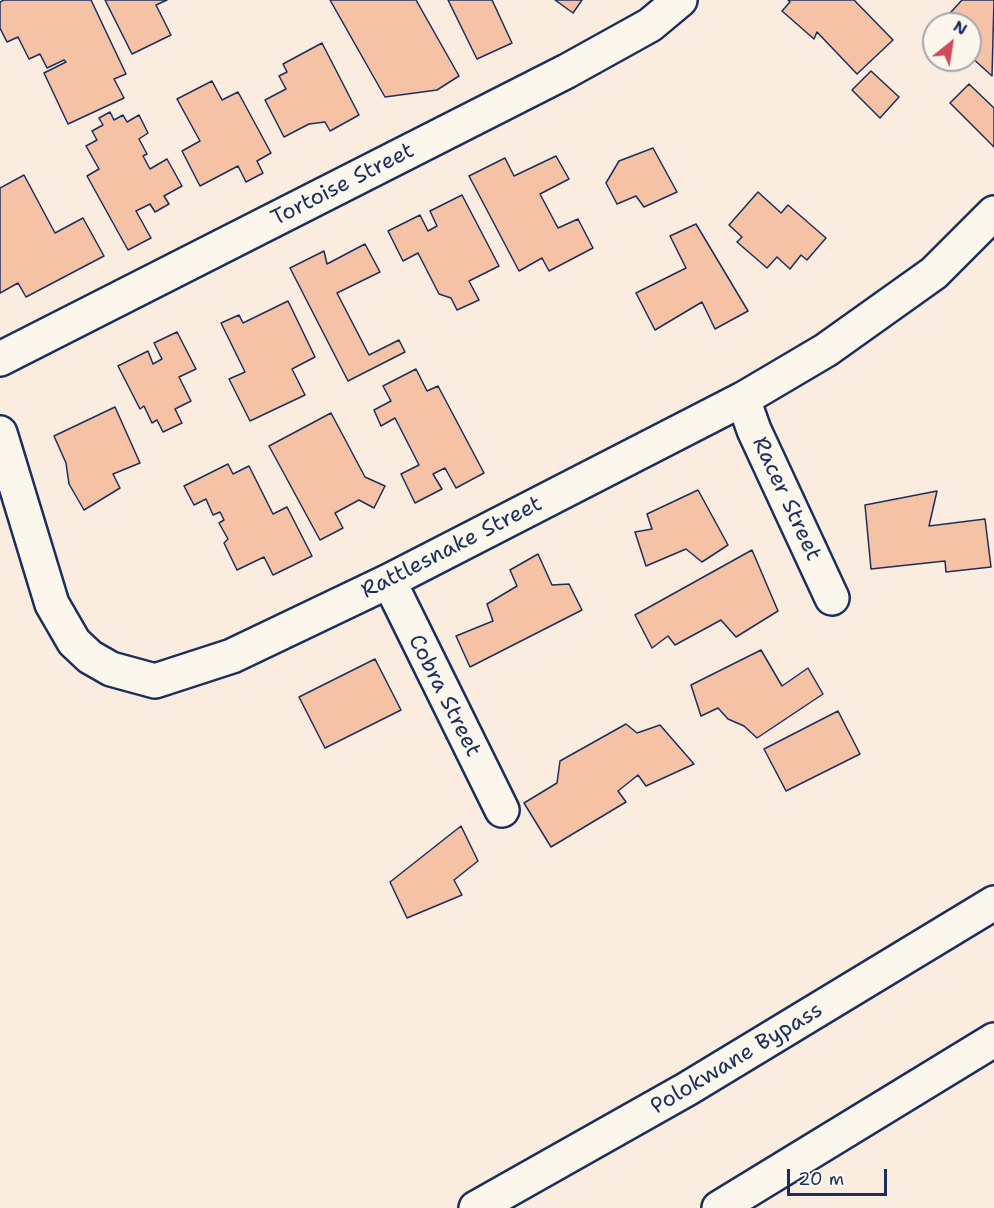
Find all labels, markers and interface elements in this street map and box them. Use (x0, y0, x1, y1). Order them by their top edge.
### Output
north arrow (922, 12, 982, 72)
text: N (950, 15, 971, 40)
street label: Tortoise Street (267, 138, 419, 232)
street label: Racer Street (746, 433, 826, 565)
street label: Rattlesnake Street (357, 491, 547, 605)
street label: Cobra Street (402, 630, 486, 762)
street label: Polokwane Bypass (646, 997, 828, 1121)
scale bar (790, 1157, 890, 1195)
text: 20 m (798, 1167, 844, 1191)

